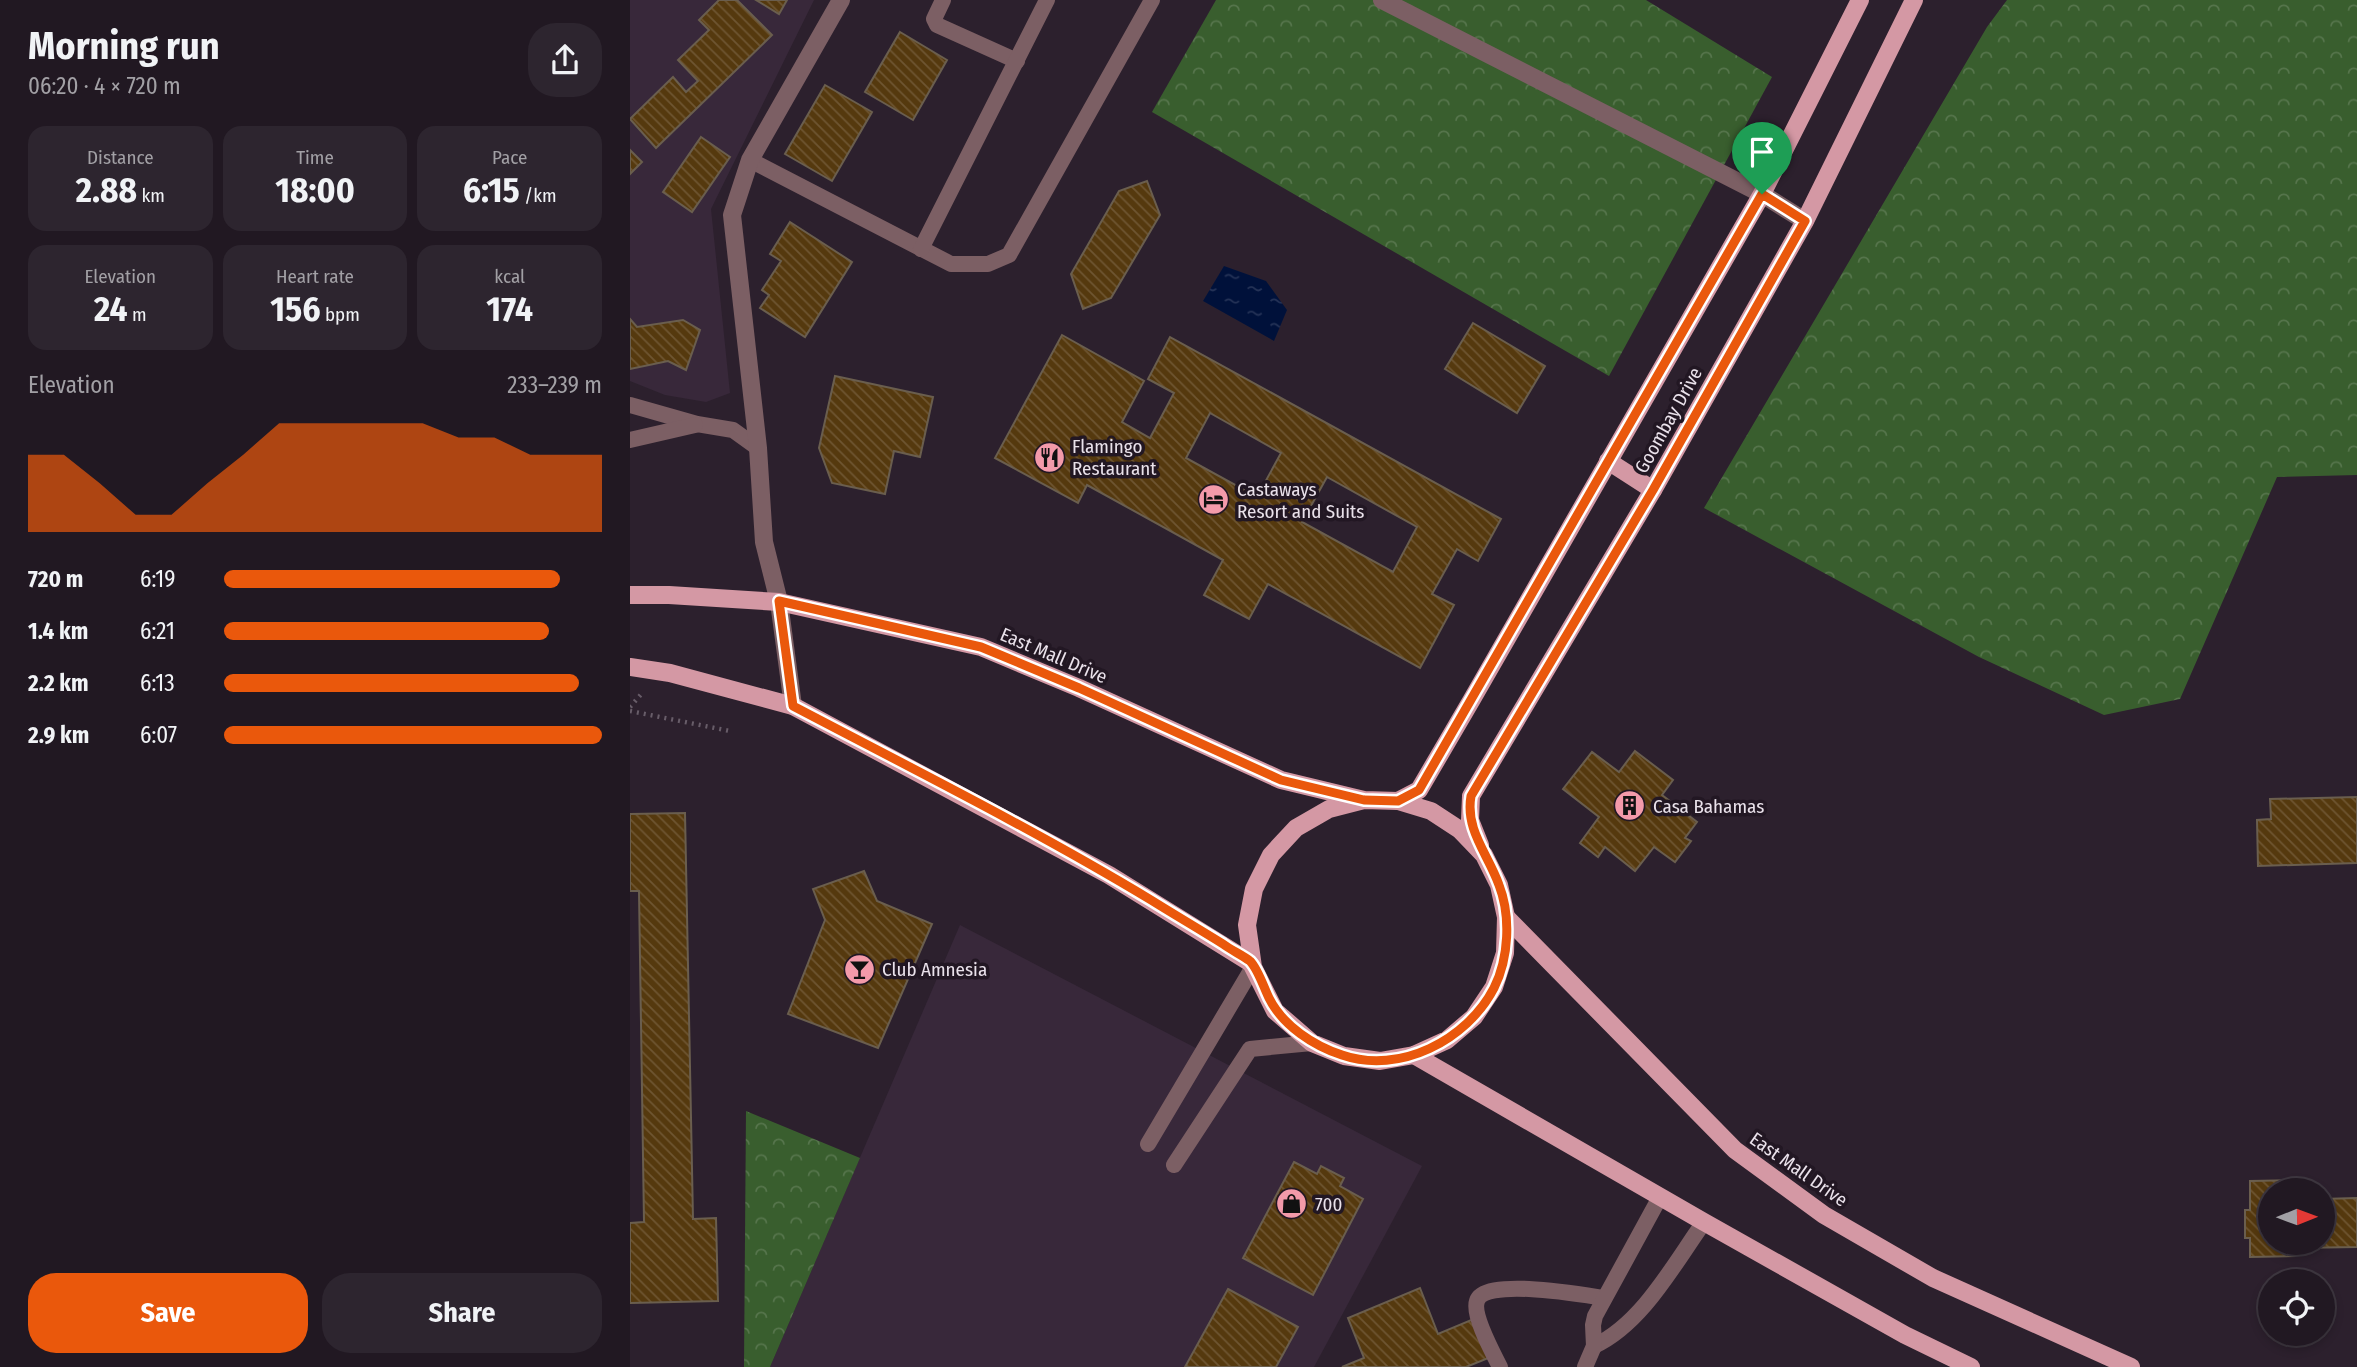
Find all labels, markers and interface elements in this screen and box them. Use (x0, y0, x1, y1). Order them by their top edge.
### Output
text: Morning run (28, 23, 220, 69)
button: share (528, 23, 602, 97)
text: 06:20 · 4 × 720 m (28, 72, 181, 100)
pin (1732, 122, 1792, 194)
icon: arrive (1743, 133, 1781, 171)
text: Distance (87, 146, 154, 169)
text: Time (296, 146, 334, 169)
text: Pace (492, 146, 527, 169)
text: 2.88 (76, 169, 137, 211)
text: 18:00 (275, 169, 355, 211)
text: 6:15 (463, 169, 520, 211)
text: km (137, 184, 165, 207)
text: /km (520, 184, 557, 207)
text: Elevation (85, 265, 156, 288)
text: Heart rate (276, 265, 354, 288)
text: kcal (494, 265, 525, 288)
text: 24 (94, 288, 128, 330)
text: 156 (270, 288, 320, 330)
text: 174 (486, 288, 533, 330)
text: m (128, 303, 147, 326)
text: bpm (320, 303, 360, 326)
street label: Goombay Drive (1630, 363, 1707, 477)
text: Elevation (28, 371, 115, 399)
text: 233–239 m (507, 371, 602, 399)
place label: Flamingo Restaurant (1072, 435, 1157, 480)
restaurant icon: Flamingo Restaurant (1032, 440, 1066, 474)
place label: Castaways Resort and Suits (1237, 478, 1364, 523)
hotel icon: Castaways Resort and Suits (1197, 483, 1231, 517)
text: 720 m (28, 565, 83, 593)
text: 6:19 (140, 565, 176, 593)
text: 1.4 km (28, 617, 88, 645)
text: 6:21 (140, 617, 175, 645)
street label: East Mall Drive (997, 623, 1111, 688)
text: 2.2 km (28, 669, 89, 697)
text: 6:13 (140, 669, 175, 697)
text: 2.9 km (28, 721, 89, 749)
text: 6:07 (140, 721, 177, 749)
building icon: Casa Bahamas (1613, 789, 1647, 823)
place label: Casa Bahamas (1653, 795, 1764, 818)
bar icon: Club Amnesia (842, 952, 876, 986)
place label: Club Amnesia (882, 958, 987, 981)
street label: East Mall Drive (1745, 1127, 1852, 1212)
north arrow (2258, 1178, 2334, 1255)
map controls (2258, 1178, 2335, 1346)
shop icon: 700 (1275, 1187, 1309, 1221)
place label: 700 (1315, 1193, 1342, 1216)
button: locate (2258, 1269, 2335, 1346)
button: Save (28, 1273, 308, 1353)
button: Share (322, 1273, 602, 1353)

